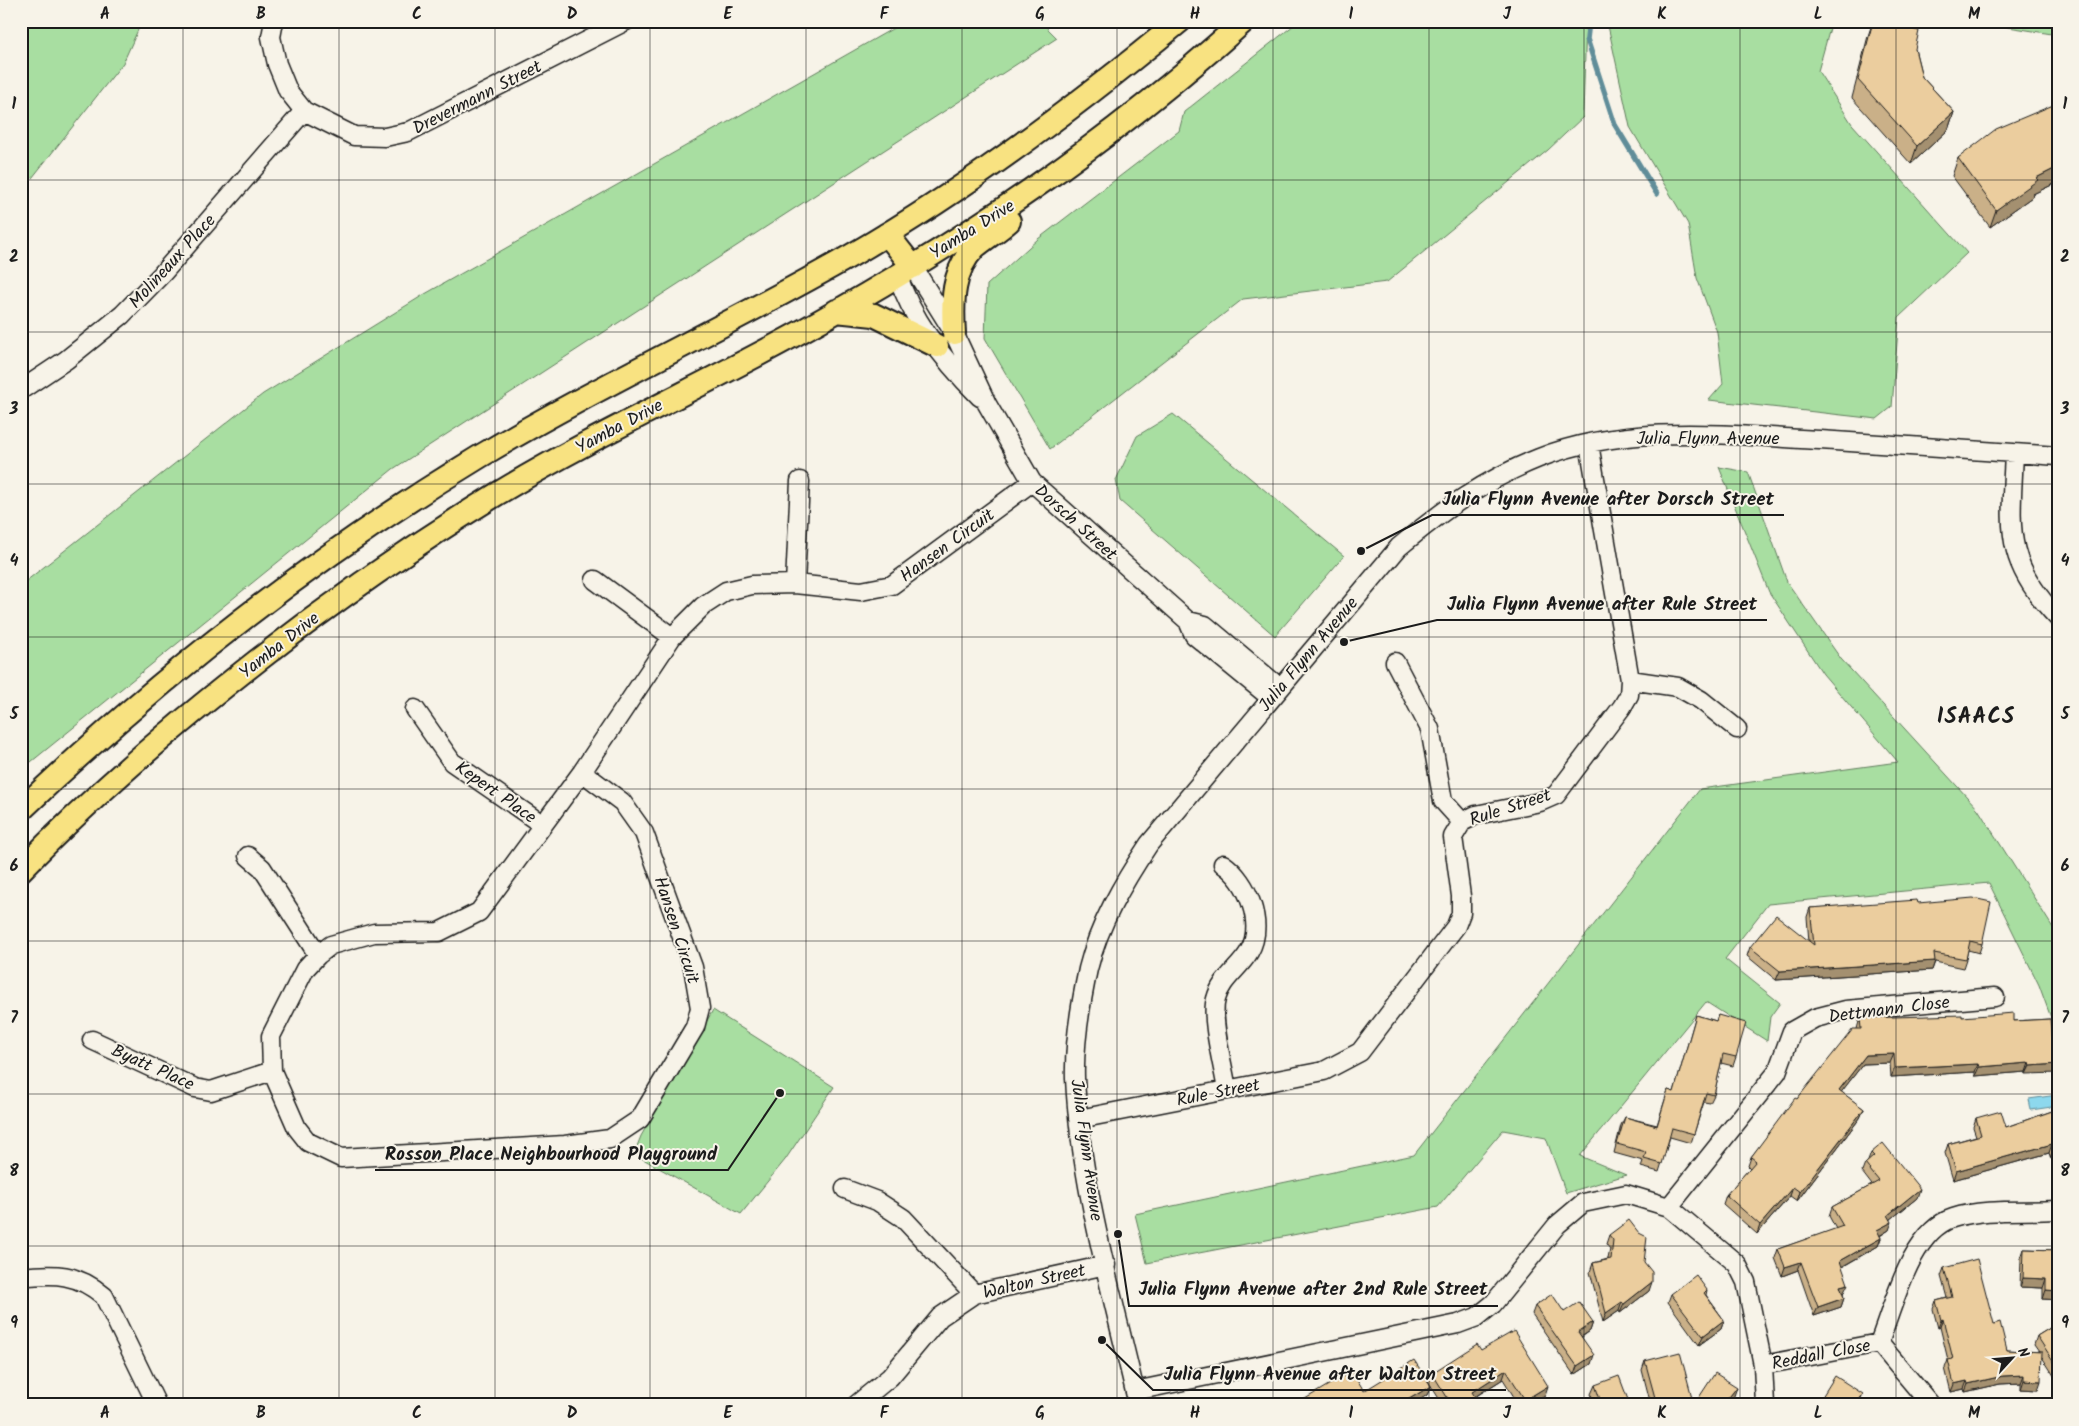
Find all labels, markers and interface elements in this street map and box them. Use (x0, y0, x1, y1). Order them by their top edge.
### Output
text: A (100, 2, 110, 27)
text: B (256, 2, 266, 27)
text: C (412, 2, 422, 27)
text: D (567, 2, 578, 27)
text: E (724, 2, 734, 27)
text: F (880, 2, 890, 27)
text: G (1035, 2, 1045, 27)
text: H (1190, 2, 1200, 27)
text: I (1349, 2, 1354, 27)
text: J (1503, 2, 1512, 27)
text: K (1657, 2, 1667, 27)
text: L (1814, 2, 1822, 27)
text: M (1968, 2, 1981, 27)
street label: Drevermann Street (408, 53, 549, 144)
text: 1 (12, 92, 17, 117)
text: 1 (2063, 92, 2068, 117)
street label: Yamba Drive (924, 193, 1021, 268)
street label: Molineaux Place (122, 208, 224, 316)
text: 2 (9, 245, 19, 270)
text: 2 (2060, 245, 2070, 270)
street label: Yamba Drive (571, 392, 669, 463)
text: 3 (9, 397, 19, 422)
text: 3 (2060, 397, 2070, 422)
street label: Julia Flynn Avenue (1636, 425, 1780, 454)
street label: Dorsch Street (1027, 478, 1124, 569)
callout: Julia Flynn Avenue after Dorsch Street (1432, 481, 1784, 515)
text: Julia Flynn Avenue after Dorsch Street (1442, 485, 1774, 515)
street label: Hansen Circuit (894, 501, 1002, 591)
text: 4 (10, 549, 19, 574)
text: 4 (2061, 549, 2070, 574)
callout: Julia Flynn Avenue after Rule Street (1437, 586, 1767, 620)
text: Julia Flynn Avenue after Rule Street (1447, 590, 1757, 620)
street label: Julia Flynn Avenue (1252, 591, 1366, 719)
street label: Yamba Drive (233, 605, 327, 687)
district label: ISAACS (1937, 700, 2015, 735)
text: 5 (9, 702, 20, 727)
text: 5 (2060, 702, 2071, 727)
street label: Kepert Place (448, 754, 542, 832)
street label: Rule Street (1466, 781, 1556, 835)
text: 6 (10, 854, 19, 879)
text: 6 (2061, 854, 2070, 879)
street label: Hansen Circuit (645, 873, 707, 989)
street label: Dettmann Close (1827, 989, 1951, 1032)
text: 7 (10, 1006, 18, 1031)
text: 7 (2061, 1006, 2069, 1031)
street label: Byatt Place (106, 1037, 199, 1100)
street label: Rule Street (1174, 1071, 1264, 1116)
street label: Julia Flynn Avenue (1061, 1077, 1110, 1223)
callout: Rosson Place Neighbourhood Playground (375, 1136, 728, 1170)
text: Rosson Place Neighbourhood Playground (385, 1140, 718, 1170)
text: 8 (9, 1159, 19, 1184)
text: 8 (2060, 1159, 2070, 1184)
street label: Walton Street (980, 1256, 1090, 1308)
callout: Julia Flynn Avenue after 2nd Rule Street (1129, 1272, 1498, 1306)
text: Julia Flynn Avenue after 2nd Rule Street (1138, 1275, 1488, 1305)
text: 9 (10, 1311, 18, 1336)
text: 9 (2061, 1311, 2069, 1336)
street label: Reddall Close (1769, 1332, 1873, 1379)
north arrow (1986, 1334, 2036, 1384)
text: N (2011, 1344, 2035, 1362)
callout: Julia Flynn Avenue after Walton Street (1153, 1356, 1506, 1390)
text: Julia Flynn Avenue after Walton Street (1164, 1360, 1497, 1390)
text: A (100, 1401, 110, 1426)
text: B (256, 1401, 266, 1426)
text: C (412, 1401, 422, 1426)
text: D (567, 1401, 578, 1426)
text: E (724, 1401, 734, 1426)
text: F (880, 1401, 890, 1426)
text: G (1035, 1401, 1045, 1426)
text: H (1190, 1401, 1200, 1426)
text: I (1349, 1401, 1354, 1426)
text: J (1503, 1401, 1512, 1426)
text: K (1657, 1401, 1667, 1426)
text: L (1814, 1401, 1822, 1426)
text: M (1968, 1401, 1981, 1426)

